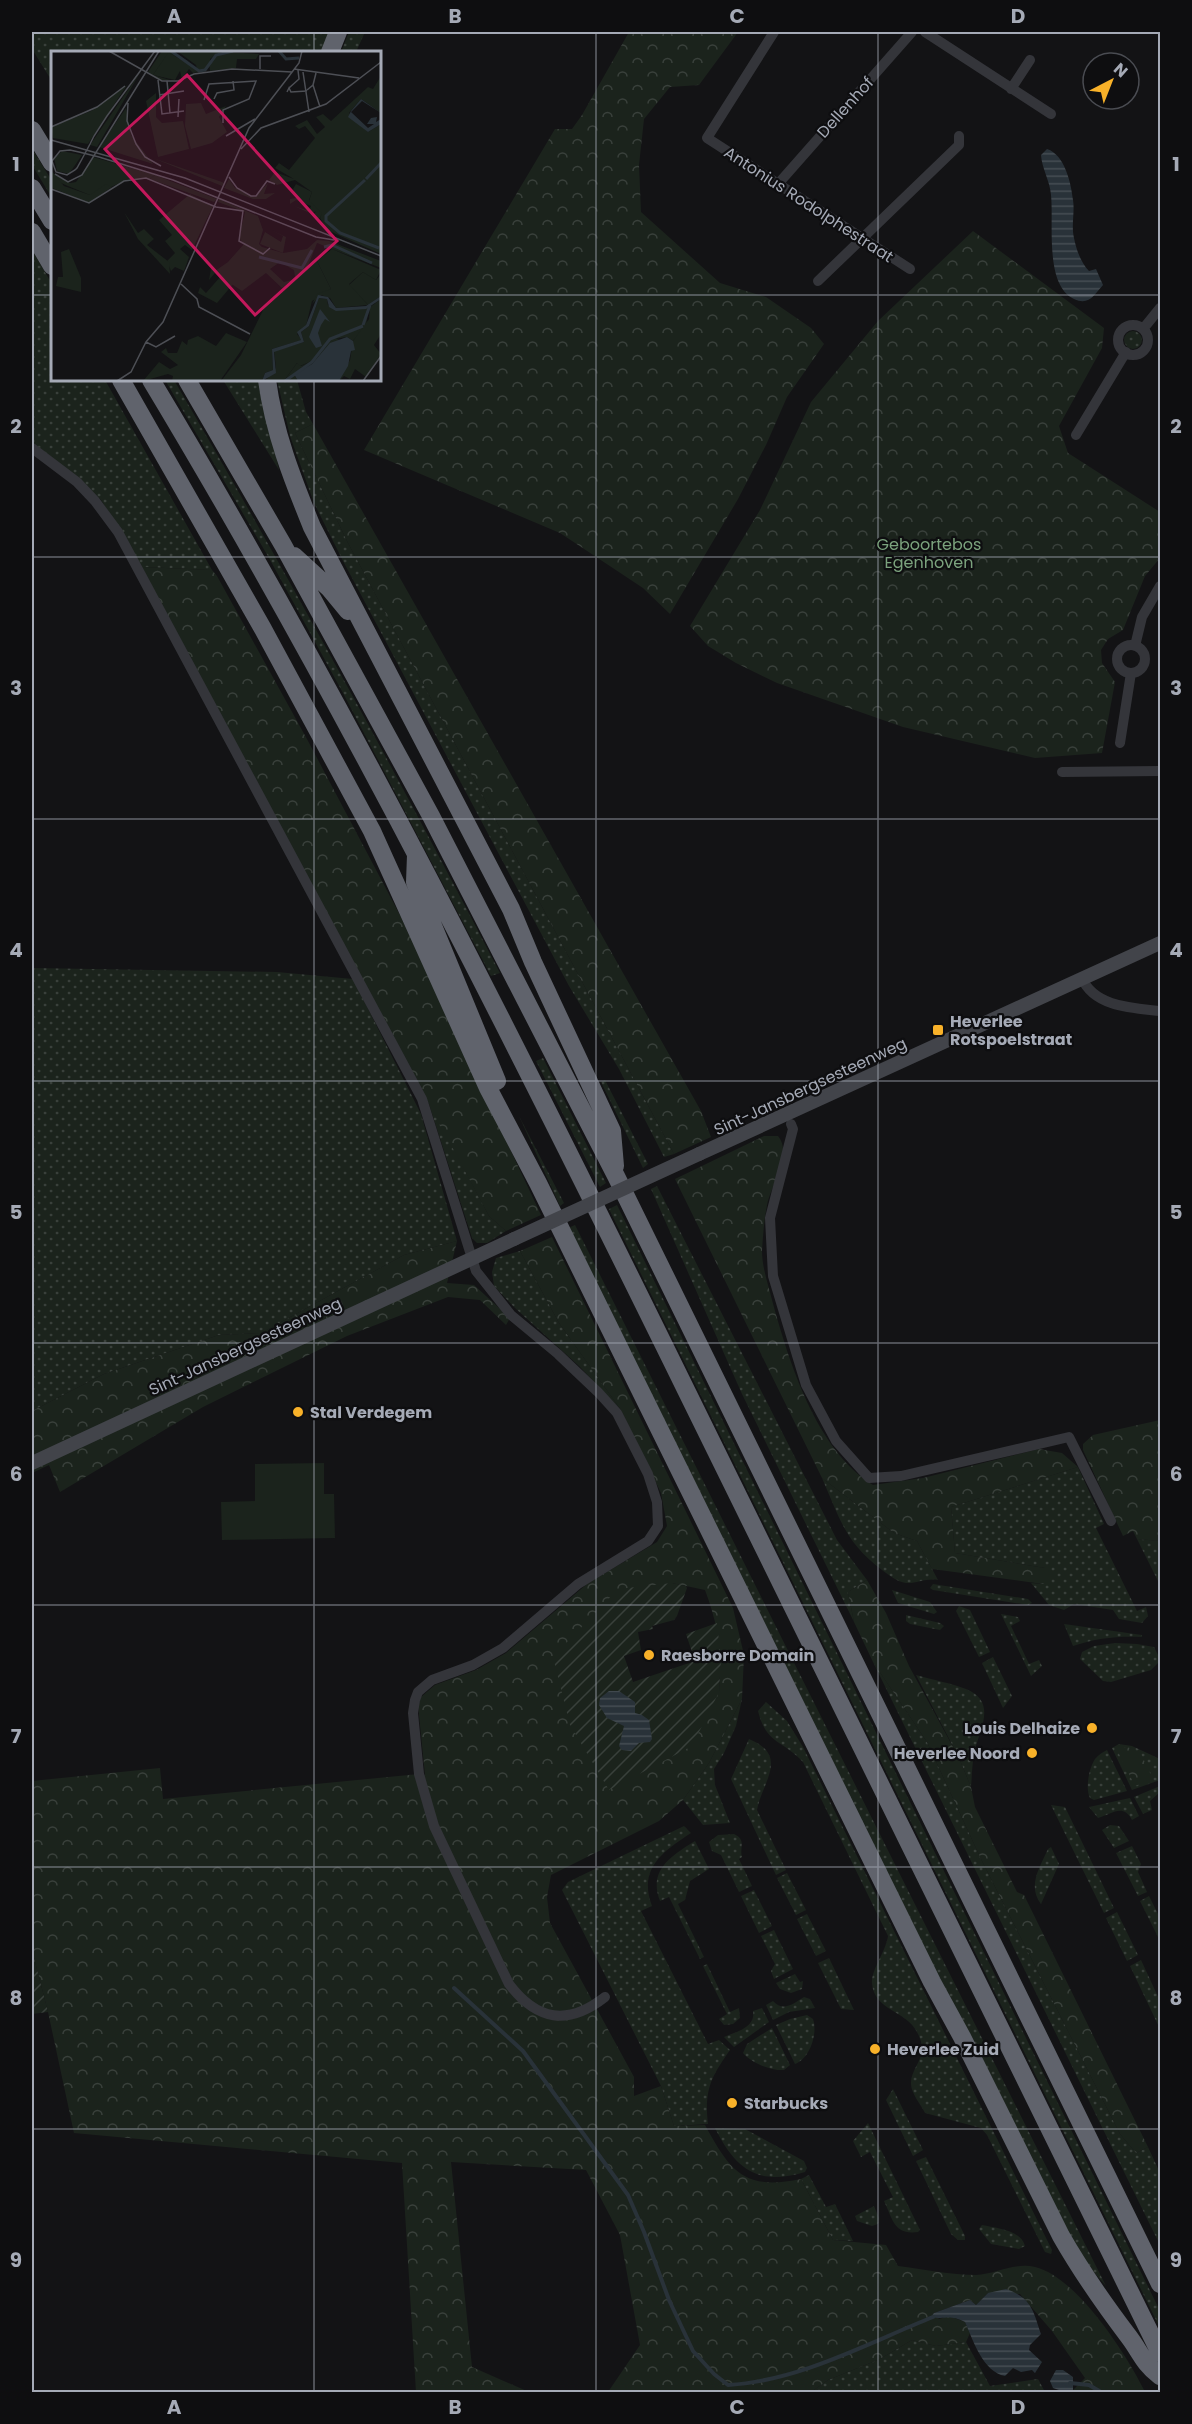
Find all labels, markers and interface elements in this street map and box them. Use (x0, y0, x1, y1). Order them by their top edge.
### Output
text: A (167, 2, 182, 30)
text: B (448, 2, 462, 30)
text: C (729, 2, 745, 30)
text: D (1011, 2, 1025, 30)
inset map (51, 51, 381, 381)
north arrow (1081, 51, 1141, 111)
text: N (1109, 58, 1133, 83)
street label: Dellenhof (812, 72, 879, 143)
street label: Antonius Rodolphestraat (720, 141, 898, 268)
text: 1 (12, 150, 20, 178)
text: 1 (1172, 150, 1180, 178)
text: 2 (10, 412, 22, 440)
text: 2 (1170, 412, 1182, 440)
park label: Geboortebos Egenhoven (877, 533, 981, 574)
text: 3 (10, 674, 22, 702)
text: 3 (1170, 674, 1182, 702)
text: 4 (9, 936, 23, 964)
text: 4 (1169, 936, 1183, 964)
place label: Heverlee Rotspoelstraat (950, 1010, 1072, 1051)
marker: Heverlee Rotspoelstraat (931, 1023, 945, 1037)
street label: Sint-Jansbergsesteenweg (710, 1032, 910, 1141)
text: 5 (10, 1198, 23, 1226)
text: 5 (1170, 1198, 1183, 1226)
street label: Sint-Jansbergsesteenweg (145, 1292, 345, 1401)
place label: Stal Verdegem (310, 1401, 432, 1424)
marker: Stal Verdegem (291, 1405, 305, 1419)
text: 6 (10, 1460, 22, 1488)
text: 6 (1170, 1460, 1182, 1488)
place label: Raesborre Domain (661, 1644, 814, 1667)
marker: Raesborre Domain (642, 1648, 656, 1662)
place label: Louis Delhaize (964, 1717, 1080, 1740)
marker: Louis Delhaize (1085, 1721, 1099, 1735)
text: 7 (11, 1722, 22, 1750)
text: 7 (1171, 1722, 1182, 1750)
place label: Heverlee Noord (894, 1742, 1020, 1765)
marker: Heverlee Noord (1025, 1746, 1039, 1760)
text: 8 (10, 1984, 22, 2012)
text: 8 (1170, 1984, 1182, 2012)
place label: Heverlee Zuid (887, 2038, 999, 2061)
marker: Heverlee Zuid (868, 2042, 882, 2056)
place label: Starbucks (744, 2092, 828, 2115)
marker: Starbucks (725, 2096, 739, 2110)
text: 9 (10, 2246, 22, 2274)
text: 9 (1170, 2246, 1182, 2274)
text: A (167, 2393, 182, 2421)
text: B (448, 2393, 462, 2421)
text: C (729, 2393, 745, 2421)
text: D (1011, 2393, 1025, 2421)

